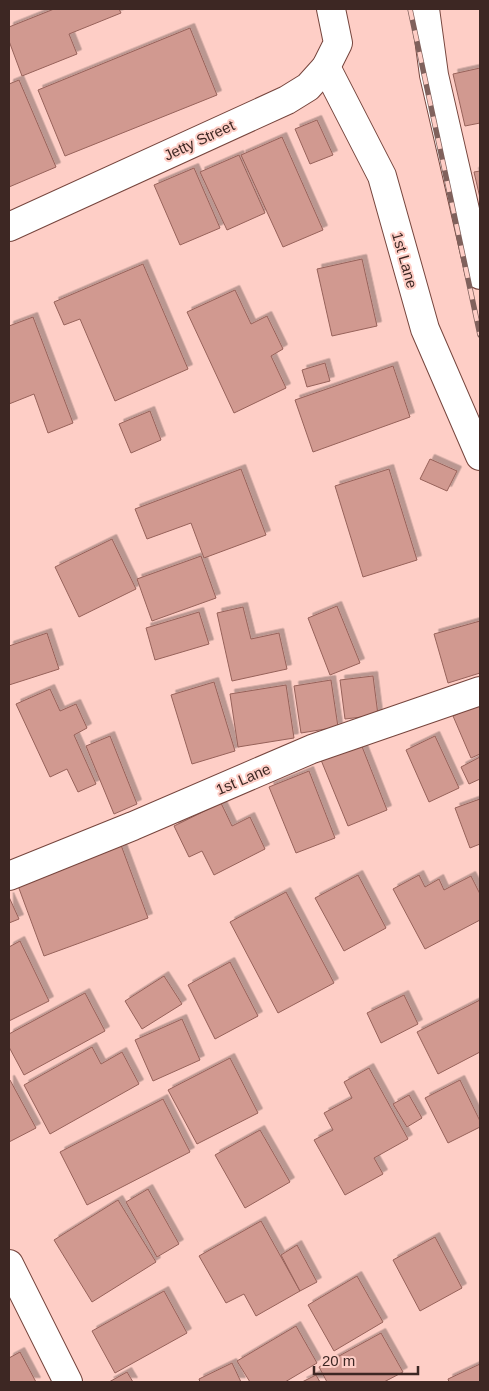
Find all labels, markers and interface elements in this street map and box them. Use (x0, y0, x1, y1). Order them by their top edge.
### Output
street label: Jetty Street (161, 116, 238, 164)
street label: 1st Lane (389, 230, 421, 290)
street label: 1st Lane (213, 760, 273, 798)
scale bar (314, 1344, 418, 1376)
text: 20 m (322, 1352, 355, 1369)

